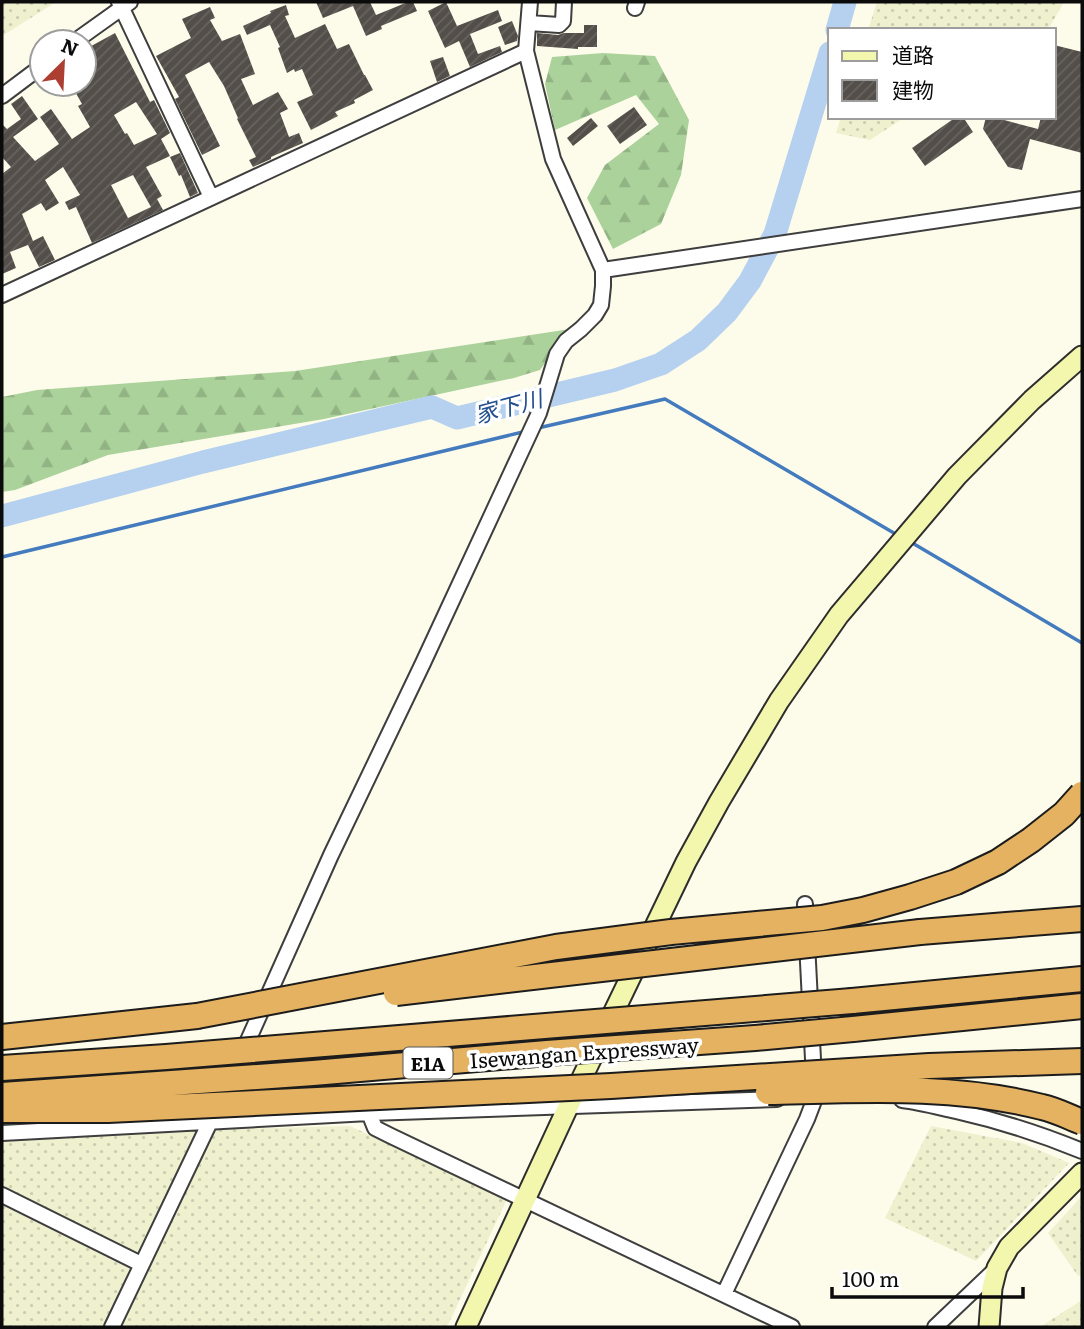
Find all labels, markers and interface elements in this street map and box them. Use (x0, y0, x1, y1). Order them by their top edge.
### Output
north arrow (28, 28, 98, 98)
legend (828, 28, 1056, 119)
text: N (57, 31, 83, 63)
text: 道路 (892, 38, 934, 69)
text: 建物 (892, 73, 934, 104)
water label: 家下川 (470, 379, 549, 430)
street label: Isewangan Expressway (468, 1027, 701, 1074)
road number: E1A (404, 1048, 452, 1078)
scale bar (832, 1256, 1023, 1300)
text: 100 m (842, 1262, 899, 1293)

